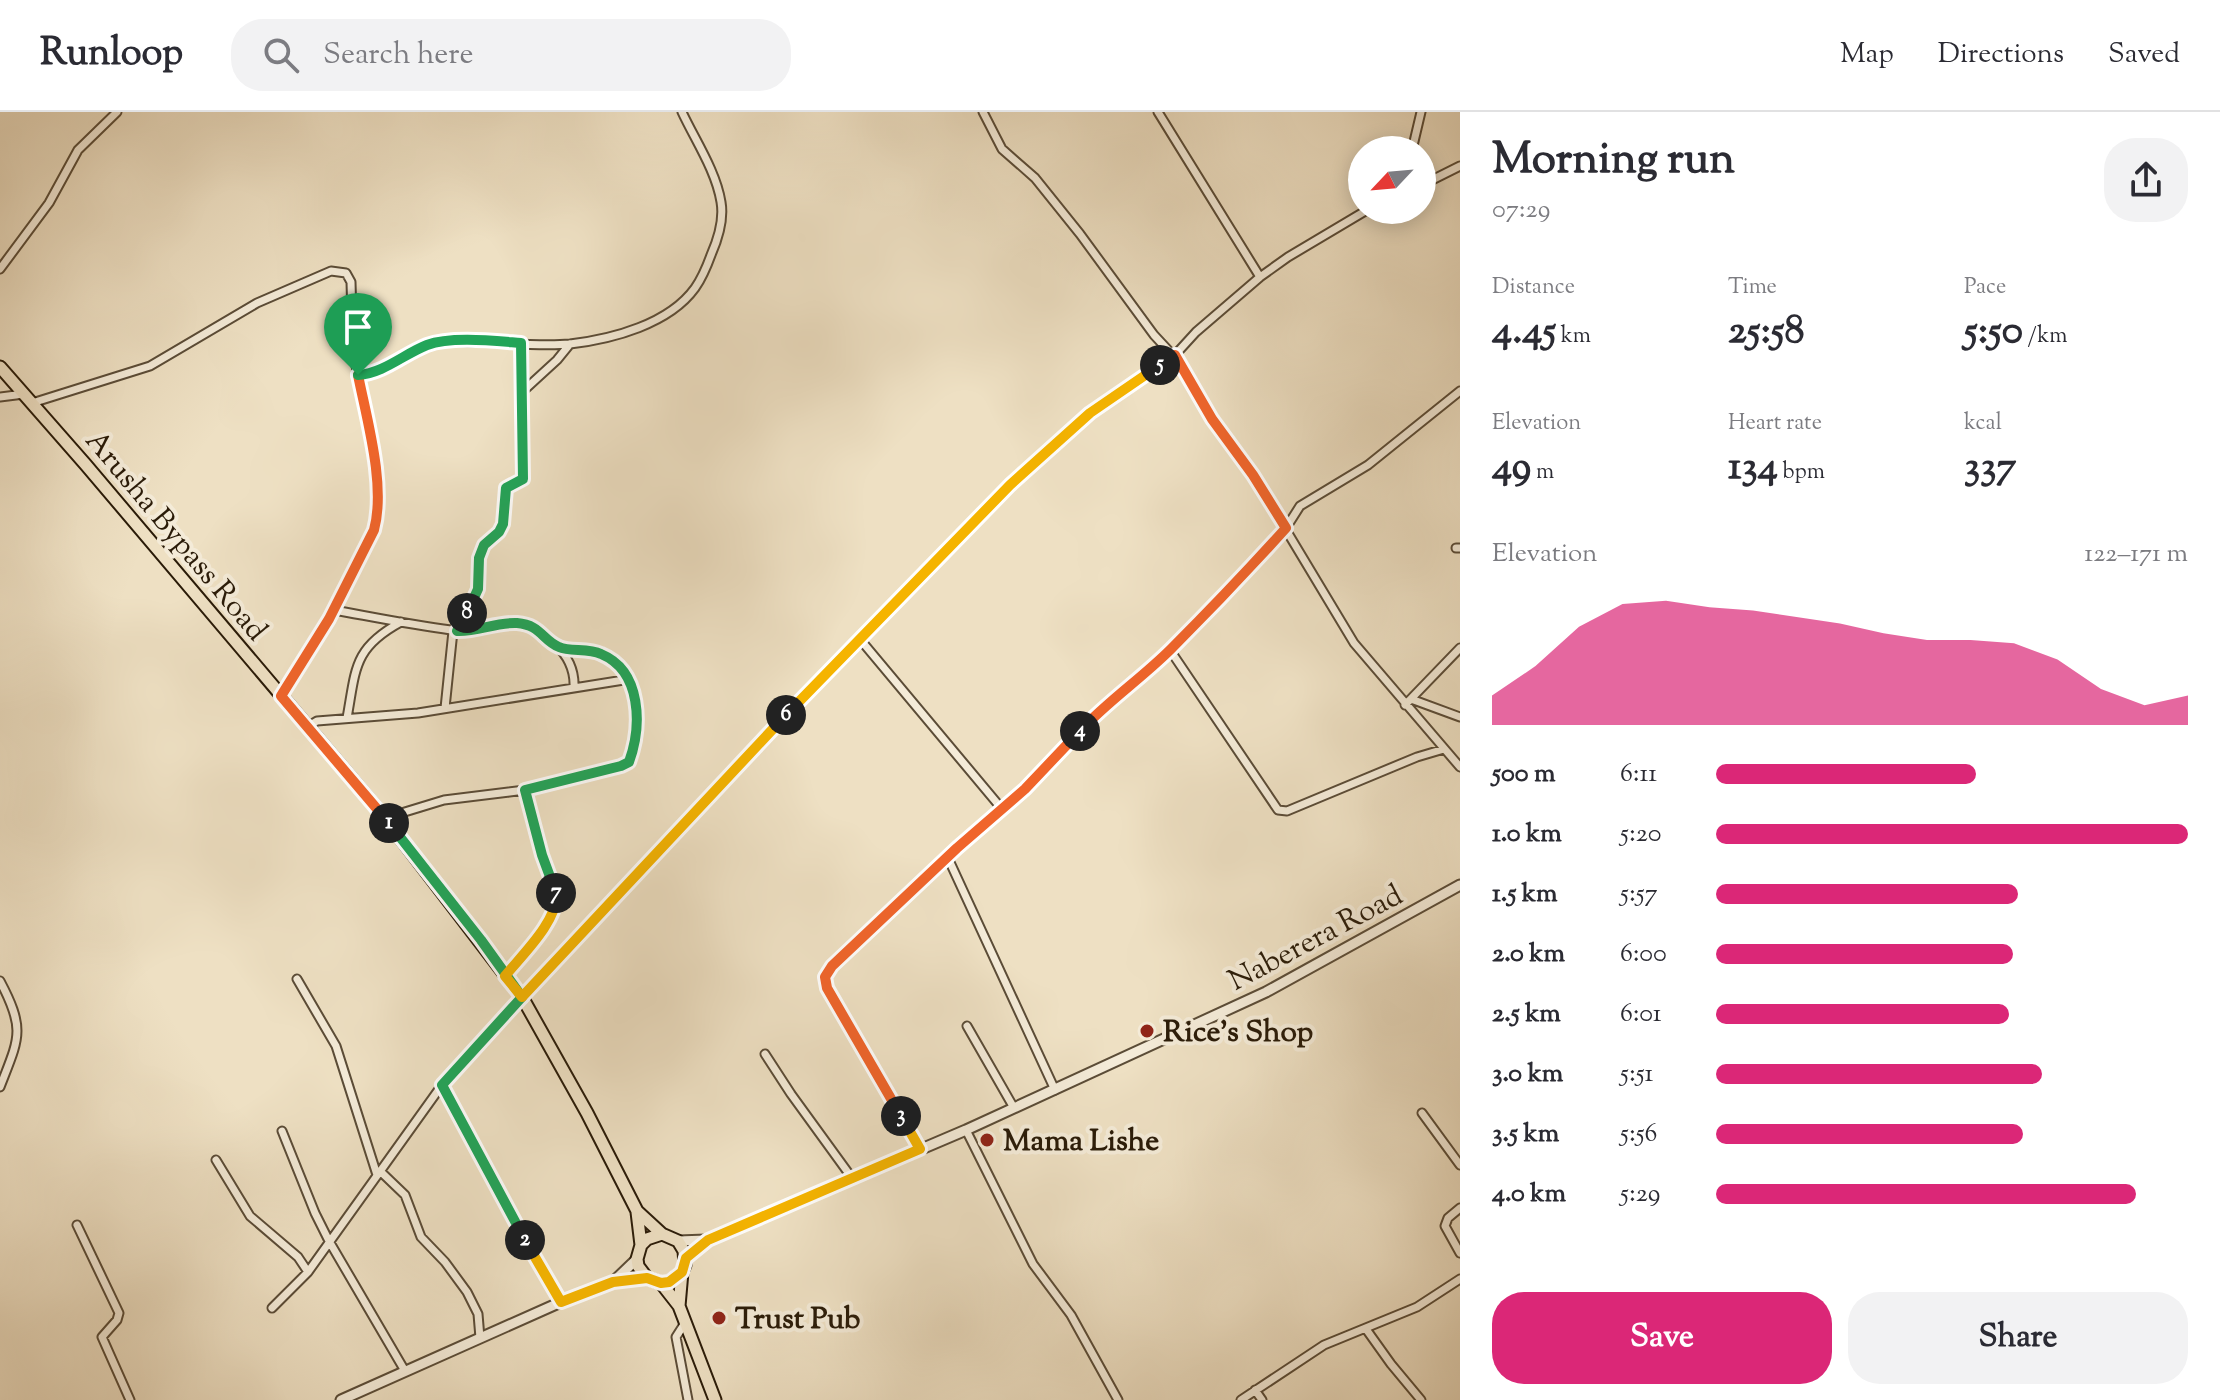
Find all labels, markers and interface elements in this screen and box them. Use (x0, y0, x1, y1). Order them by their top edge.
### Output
search box (231, 19, 791, 91)
text: Runloop (40, 28, 183, 82)
icon: search (259, 33, 303, 77)
text: Search here (323, 34, 474, 77)
text: Map (1840, 35, 1894, 75)
text: Directions (1938, 35, 2064, 75)
text: Saved (2108, 35, 2180, 75)
text: Morning run (1492, 130, 1735, 193)
north arrow (1348, 136, 1436, 224)
map controls (1348, 136, 1436, 224)
button: share (2104, 138, 2188, 222)
text: 07:29 (1492, 192, 1550, 229)
text: Distance (1492, 272, 1575, 304)
text: Time (1728, 272, 1777, 304)
text: Pace (1964, 272, 2006, 304)
pin (324, 293, 392, 375)
text: 4.45 (1492, 304, 1556, 361)
text: 25:58 (1728, 304, 1804, 361)
text: 5:50 (1964, 304, 2023, 361)
icon: arrive (336, 305, 380, 349)
text: km (1556, 321, 1591, 353)
text: /km (2023, 321, 2067, 353)
pin: 5 (1140, 345, 1180, 385)
text: 5 (1156, 349, 1164, 381)
text: Elevation (1492, 408, 1581, 440)
text: Heart rate (1728, 408, 1822, 440)
text: kcal (1964, 408, 2002, 440)
street label: Arusha Bypass Road (74, 422, 276, 651)
text: 49 (1492, 440, 1531, 497)
text: 134 (1728, 440, 1778, 497)
text: 337 (1964, 440, 2016, 497)
text: m (1531, 457, 1554, 489)
text: bpm (1778, 457, 1825, 489)
text: Elevation (1492, 536, 1597, 573)
text: 122–171 m (2084, 536, 2188, 573)
pin: 8 (447, 593, 487, 633)
text: 8 (461, 597, 473, 629)
pin: 6 (766, 695, 806, 735)
text: 6 (781, 699, 791, 731)
pin: 4 (1060, 711, 1100, 751)
text: 4 (1074, 715, 1086, 747)
text: 500 m (1492, 756, 1555, 793)
text: 6:11 (1620, 756, 1657, 793)
pin: 1 (369, 803, 409, 843)
text: 1 (385, 807, 393, 839)
text: 1.0 km (1492, 816, 1562, 853)
text: 5:20 (1620, 816, 1662, 853)
pin: 7 (536, 873, 576, 913)
street label: Naberera Road (1221, 875, 1411, 1003)
text: 1.5 km (1492, 876, 1558, 913)
text: 5:57 (1620, 876, 1658, 913)
text: 7 (550, 877, 562, 909)
text: 2.0 km (1492, 936, 1565, 973)
text: 6:00 (1620, 936, 1667, 973)
text: 2.5 km (1492, 996, 1561, 1033)
text: 6:01 (1620, 996, 1662, 1033)
place label: Rice's Shop (1163, 1012, 1313, 1055)
marker: Rice's Shop (1138, 1022, 1156, 1040)
text: 3.0 km (1492, 1056, 1563, 1093)
text: 5:51 (1620, 1056, 1653, 1093)
pin: 3 (881, 1096, 921, 1136)
text: 3 (897, 1100, 905, 1132)
text: 3.5 km (1492, 1116, 1559, 1153)
text: 5:56 (1620, 1116, 1657, 1153)
place label: Mama Lishe (1003, 1121, 1159, 1164)
marker: Mama Lishe (978, 1131, 996, 1149)
text: 4.0 km (1492, 1176, 1566, 1213)
text: 5:29 (1620, 1176, 1660, 1213)
pin: 2 (505, 1220, 545, 1260)
text: 2 (520, 1224, 530, 1256)
button: Save (1492, 1292, 1832, 1384)
button: Share (1848, 1292, 2188, 1384)
place label: Trust Pub (735, 1299, 860, 1342)
marker: Trust Pub (710, 1309, 728, 1327)

